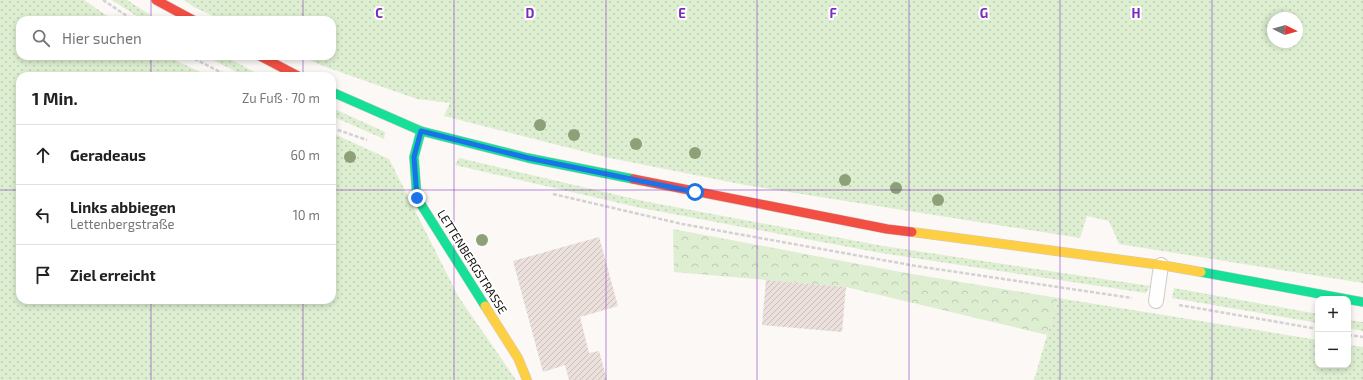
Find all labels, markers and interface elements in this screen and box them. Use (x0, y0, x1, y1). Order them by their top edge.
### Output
text: C (375, 5, 383, 21)
text: D (526, 5, 535, 21)
text: E (678, 5, 686, 21)
text: F (829, 5, 837, 21)
text: G (980, 5, 988, 21)
text: H (1132, 5, 1141, 21)
north arrow (1267, 12, 1303, 48)
search box (16, 16, 336, 60)
icon: search (30, 27, 52, 49)
text: Hier suchen (62, 29, 142, 47)
text: 1 Min. (32, 88, 78, 108)
text: Zu Fuß · 70 m (242, 90, 320, 106)
icon: ahead (32, 144, 54, 166)
text: Geradeaus (70, 146, 146, 164)
text: 60 m (290, 147, 320, 163)
route start (686, 183, 704, 201)
route end (408, 189, 426, 207)
text: Links abbiegen (70, 198, 176, 216)
icon: left (32, 204, 54, 226)
text: 10 m (293, 207, 320, 223)
street label: LETTENBERGSTRASSE (435, 207, 511, 316)
text: Lettenbergstraße (70, 216, 175, 232)
icon: arrive (32, 264, 54, 286)
text: Ziel erreicht (70, 266, 156, 284)
map controls (1315, 296, 1351, 368)
button: + (1315, 296, 1351, 332)
button: − (1315, 332, 1351, 368)

